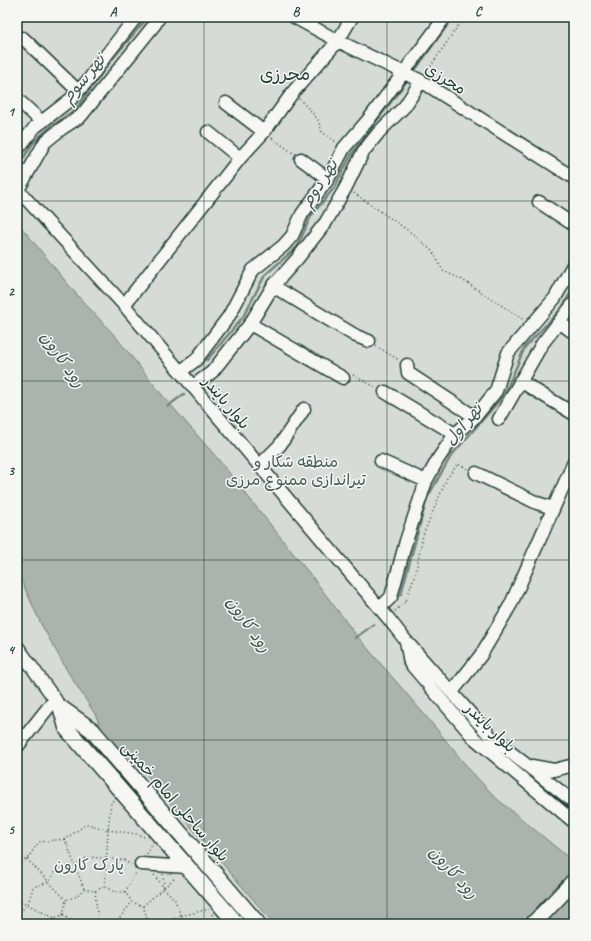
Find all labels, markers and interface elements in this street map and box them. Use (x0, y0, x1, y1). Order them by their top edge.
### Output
text: A (110, 4, 118, 20)
text: B (293, 4, 301, 20)
text: C (475, 4, 483, 20)
water label: نهر سوم (56, 48, 113, 110)
street label: محرزی (421, 59, 470, 99)
district label: محرزی (260, 63, 310, 85)
text: 1 (8, 104, 16, 120)
water label: نهر دوم (296, 154, 346, 214)
text: 2 (8, 284, 15, 300)
water label: رود کارون (36, 327, 90, 392)
street label: بلوار بایندر (197, 370, 254, 433)
water label: نهر اول (440, 398, 488, 450)
park label: منطقه شکار و تیراندازی ممنوع مرزی (226, 452, 366, 491)
text: 3 (8, 463, 15, 479)
water label: رود کارون (222, 592, 276, 657)
text: 4 (8, 642, 16, 658)
street label: بلوار بایندر (459, 697, 520, 757)
street label: بلوار ساحلی امام خمینی (116, 737, 233, 867)
text: 5 (8, 822, 15, 838)
water label: رود کارون (424, 842, 483, 903)
park label: پارک کارون (54, 855, 124, 875)

